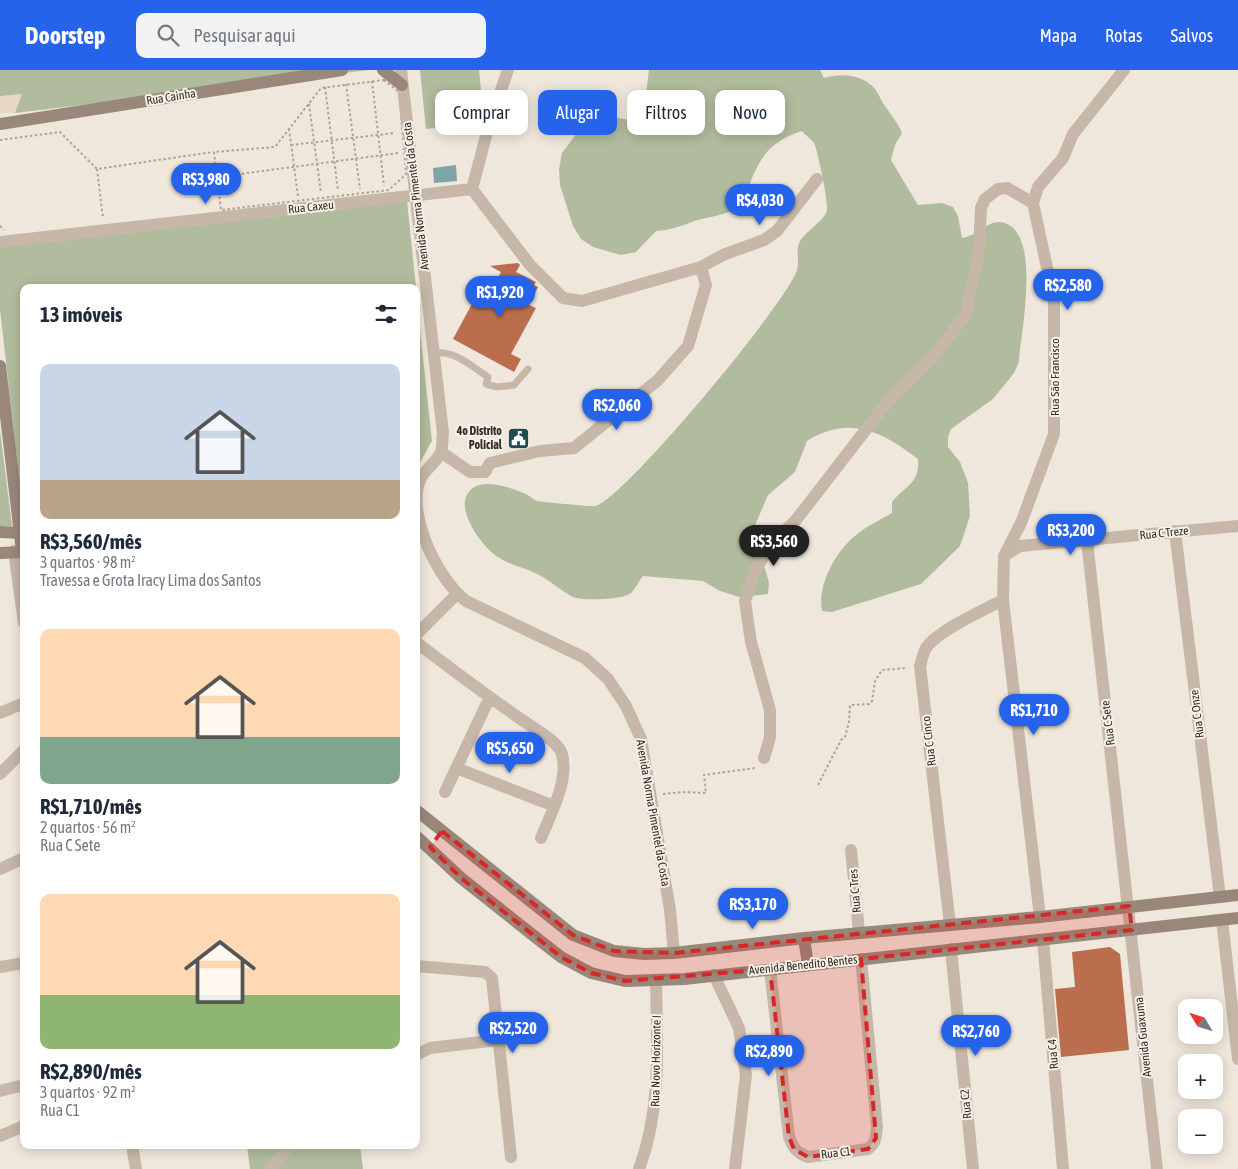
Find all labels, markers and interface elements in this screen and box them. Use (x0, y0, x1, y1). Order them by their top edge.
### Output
search box (136, 13, 486, 58)
icon: search (154, 21, 182, 49)
text: Doorstep (25, 22, 106, 49)
text: Pesquisar aqui (194, 24, 296, 46)
text: Mapa (1040, 25, 1077, 46)
text: Rotas (1105, 25, 1142, 46)
text: Salvos (1170, 25, 1213, 46)
street label: Rua Cainha (145, 86, 197, 108)
chip: Comprar (435, 90, 528, 135)
chip: Alugar (538, 90, 617, 135)
chip: Filtros (627, 90, 705, 135)
chip: Novo (715, 90, 785, 135)
street label: Avenida Norma Pimentel da Costa (400, 121, 432, 271)
pin: R$3,980 (160, 162, 252, 205)
text: R$3,980 (182, 170, 230, 188)
pin: R$4,030 (714, 184, 806, 226)
text: R$4,030 (736, 191, 784, 209)
street label: Rua Caxeu (287, 198, 335, 216)
pin: R$2,580 (1022, 268, 1114, 311)
pin: R$1,920 (454, 276, 546, 318)
text: R$2,580 (1044, 276, 1092, 294)
text: R$1,920 (476, 283, 524, 301)
icon: filters (372, 300, 400, 328)
text: 13 imóveis (40, 302, 122, 326)
street label: Rua São Francisco (1048, 338, 1062, 416)
pin: R$2,060 (571, 388, 663, 431)
text: R$2,060 (593, 396, 641, 414)
icon: home (175, 397, 265, 487)
place label: 4o Distrito Policial (456, 424, 503, 452)
public building icon: 4o Distrito Policial (506, 426, 530, 450)
pin: R$3,200 (1025, 514, 1117, 556)
text: R$3,200 (1047, 521, 1095, 539)
street label: Rua C Treze (1139, 523, 1189, 543)
pin: R$3,560 (728, 524, 820, 567)
text: R$3,560/mês (40, 529, 142, 553)
text: R$3,560 (750, 532, 798, 550)
text: 3 quartos · 98 m² (40, 553, 136, 571)
text: Travessa e Grota Iracy Lima dos Santos (40, 571, 261, 589)
icon: home (175, 662, 265, 752)
street label: Rua C Onze (1187, 689, 1207, 739)
pin: R$1,710 (988, 694, 1080, 736)
street label: Rua C Sete (1098, 700, 1118, 746)
text: R$1,710 (1010, 701, 1058, 719)
street label: Rua C Cinco (919, 715, 939, 767)
pin: R$5,650 (464, 732, 556, 774)
street label: Avenida Norma Pimentel da Costa (633, 738, 673, 888)
text: R$5,650 (486, 739, 534, 757)
text: R$1,710/mês (40, 794, 142, 818)
text: 2 quartos · 56 m² (40, 818, 136, 836)
text: Rua C Sete (40, 836, 100, 854)
street label: Rua C Tres (846, 869, 864, 913)
pin: R$3,170 (707, 888, 799, 930)
text: R$3,170 (729, 895, 777, 913)
icon: home (175, 927, 265, 1017)
street label: Avenida Benedito Bentes (748, 952, 858, 978)
street label: Avenida Guaxuma (1132, 996, 1154, 1078)
north arrow (1178, 999, 1222, 1044)
map controls (1178, 999, 1223, 1154)
pin: R$2,520 (467, 1012, 559, 1054)
pin: R$2,760 (930, 1014, 1022, 1057)
street label: Rua Novo Horizonte I (648, 1015, 664, 1107)
text: R$2,520 (489, 1019, 537, 1037)
text: R$2,760 (952, 1022, 1000, 1040)
pin: R$2,890 (723, 1034, 815, 1077)
street label: Rua C4 (1045, 1038, 1061, 1070)
text: R$2,890 (745, 1042, 793, 1060)
button: + (1178, 1054, 1223, 1099)
text: R$2,890/mês (40, 1059, 142, 1083)
text: 3 quartos · 92 m² (40, 1083, 136, 1101)
street label: Rua C2 (957, 1088, 975, 1120)
text: Rua C1 (40, 1101, 80, 1119)
button: − (1178, 1109, 1223, 1154)
street label: Rua C1 (820, 1144, 852, 1162)

